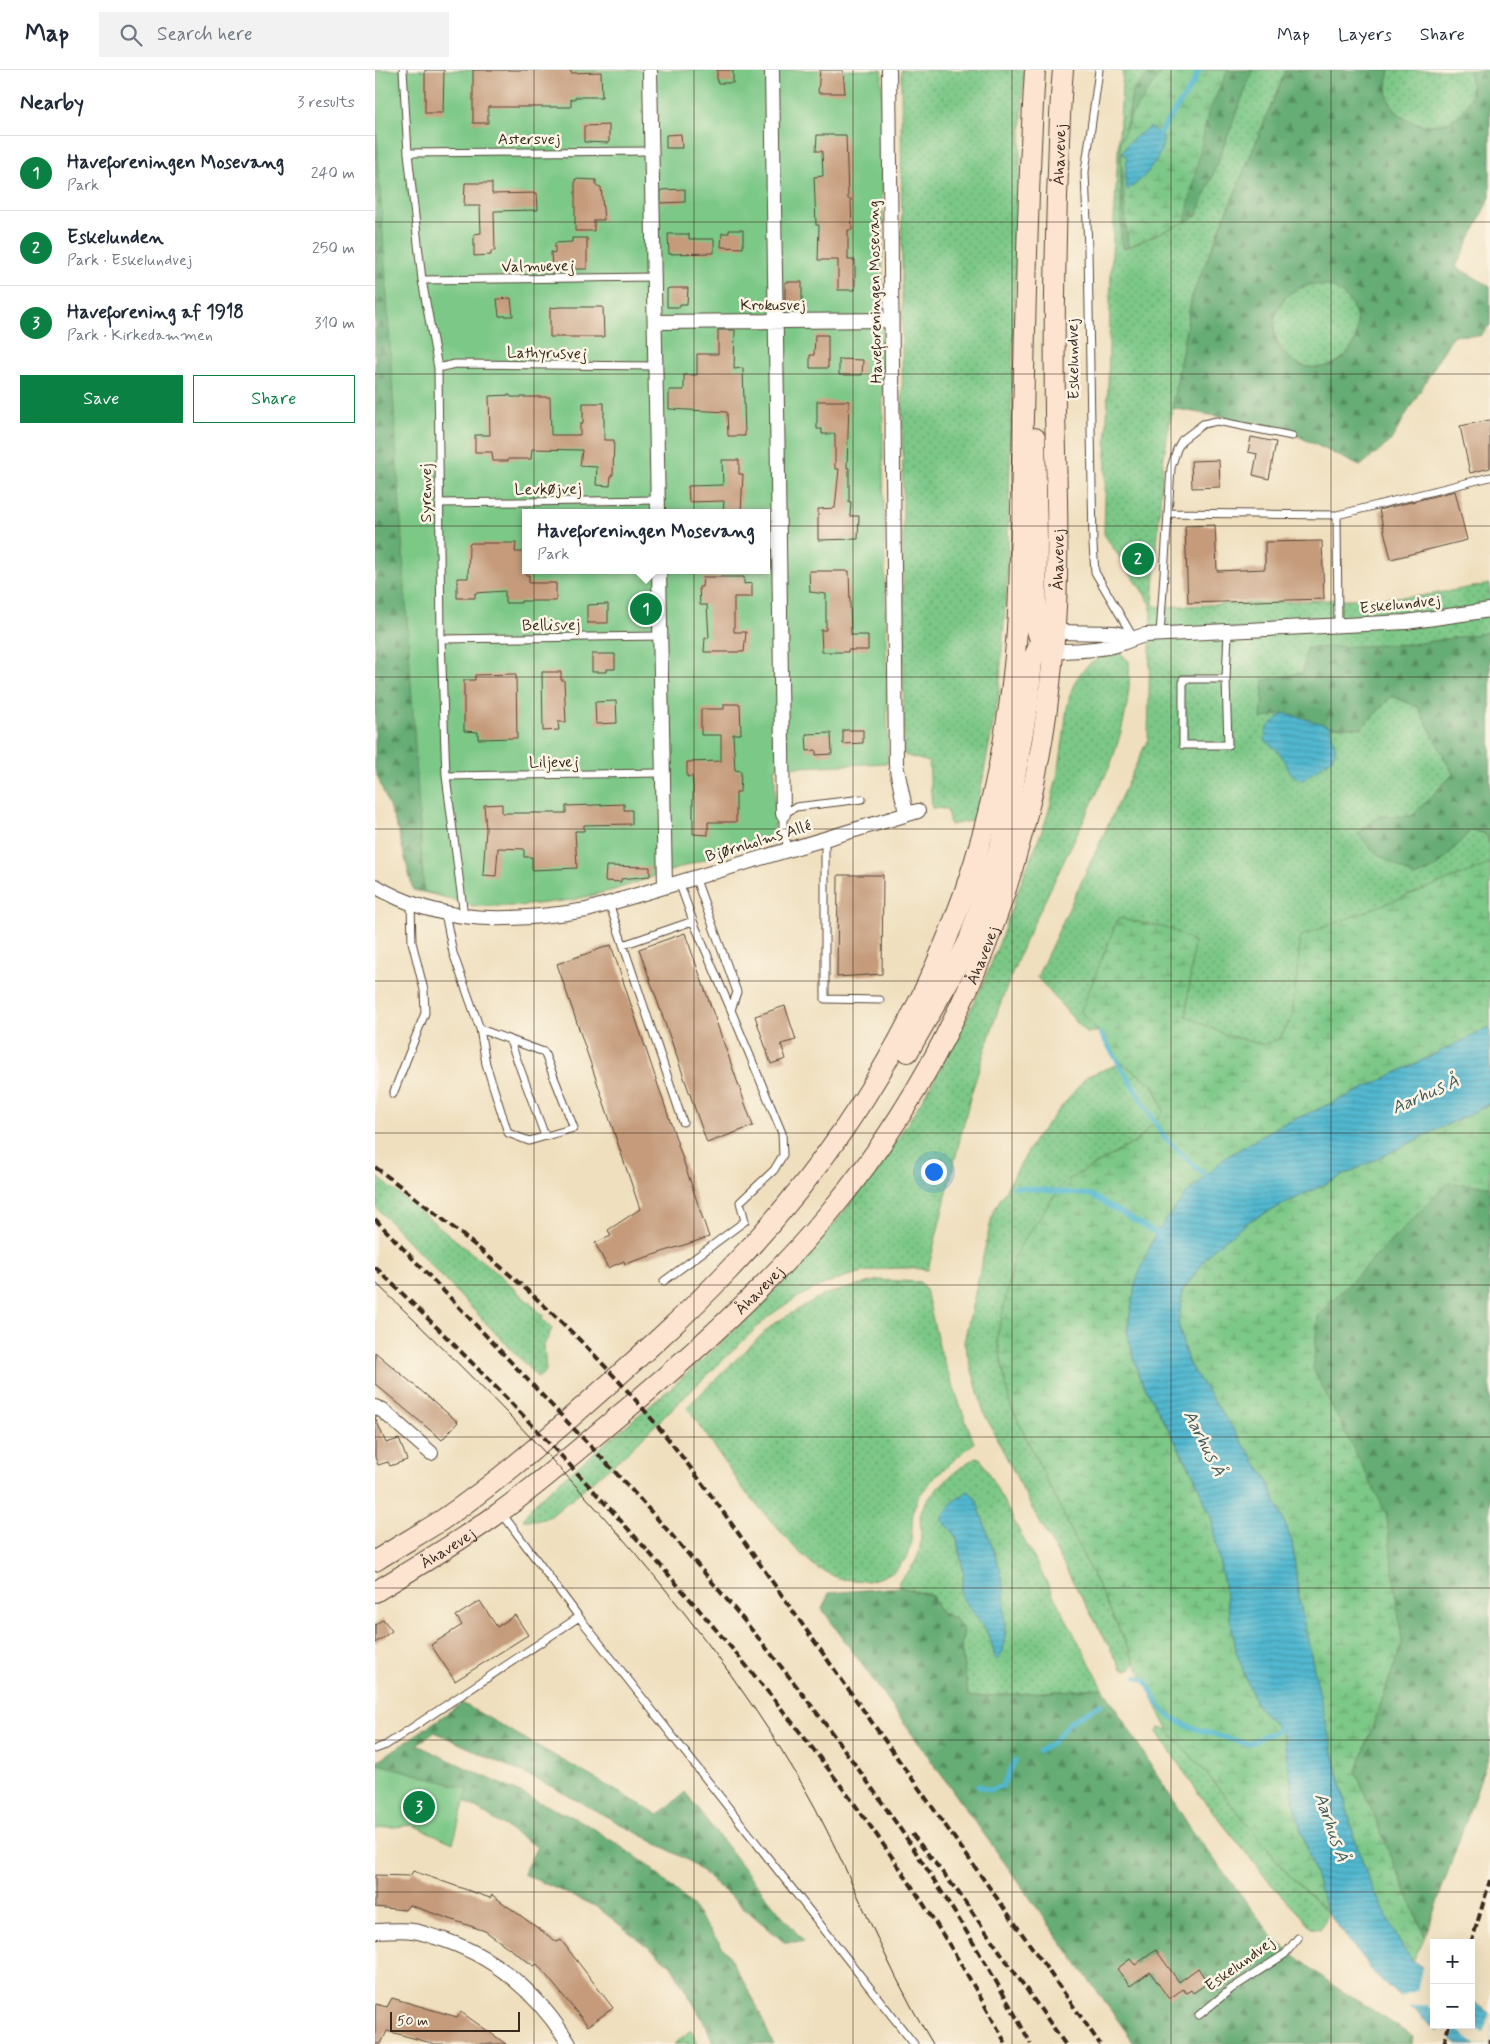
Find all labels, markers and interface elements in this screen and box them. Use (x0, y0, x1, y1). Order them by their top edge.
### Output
search box (99, 12, 449, 57)
text: Map (25, 19, 69, 50)
icon: search (117, 21, 145, 49)
text: Search here (157, 22, 253, 47)
text: Map (1277, 23, 1310, 47)
text: Layers (1338, 23, 1392, 47)
text: Share (1420, 23, 1465, 47)
text: Nearby (20, 89, 84, 117)
text: 3 results (297, 92, 355, 113)
street label: Åhavevej (1048, 124, 1072, 186)
street label: Astersvej (498, 129, 560, 150)
text: Haveforeningen Mosevang (67, 150, 284, 175)
text: 1 (32, 163, 40, 184)
text: 240 m (311, 163, 355, 184)
text: Park (67, 175, 99, 196)
street label: Haveforeningen Mosevang (863, 200, 890, 384)
text: Eskelunden (67, 225, 164, 250)
text: 2 (32, 238, 40, 259)
text: 250 m (312, 238, 355, 259)
text: Park · Eskelundvej (67, 250, 192, 271)
street label: Valmuevej (501, 255, 575, 278)
street label: Krokusvej (740, 295, 806, 316)
text: Haveforening af 1918 (67, 300, 244, 325)
text: 3 (32, 313, 40, 334)
text: 310 m (314, 313, 355, 334)
street label: Eskelundvej (1062, 318, 1085, 400)
text: Park · Kirkedammen (67, 325, 213, 346)
street label: Lathyrusvej (507, 342, 587, 365)
button: Save (20, 375, 183, 423)
button: Share (193, 375, 355, 423)
street label: Syrenvej (416, 464, 437, 522)
street label: Levkøjvej (514, 478, 582, 501)
popup (522, 509, 770, 574)
text: Haveforeningen Mosevang (537, 519, 755, 544)
street label: Åhavevej (1048, 529, 1069, 591)
pin: 2 (1122, 540, 1154, 578)
text: Park (537, 544, 569, 565)
pin: 1 (630, 590, 662, 628)
street label: Eskelundvej (1359, 590, 1442, 619)
street label: Bellisvej (522, 614, 580, 637)
street label: Liljevej (529, 752, 579, 773)
street label: Bjørnholms Allé (703, 815, 814, 867)
street label: Åhavevej (962, 923, 1004, 988)
water label: Aarhus Å (1388, 1069, 1463, 1120)
your location (921, 1159, 947, 1185)
street label: Åhavevej (731, 1261, 789, 1320)
water label: Aarhus Å (1177, 1406, 1231, 1481)
street label: Åhavevej (417, 1523, 480, 1574)
pin: 3 (403, 1788, 435, 1826)
water label: Aarhus Å (1308, 1790, 1354, 1865)
street label: Eskelundvej (1201, 1932, 1279, 1997)
map controls (1430, 1939, 1475, 2029)
button: + (1430, 1939, 1475, 1984)
button: − (1430, 1984, 1475, 2029)
scale bar (390, 2009, 520, 2032)
text: 50 m (397, 2012, 428, 2030)

